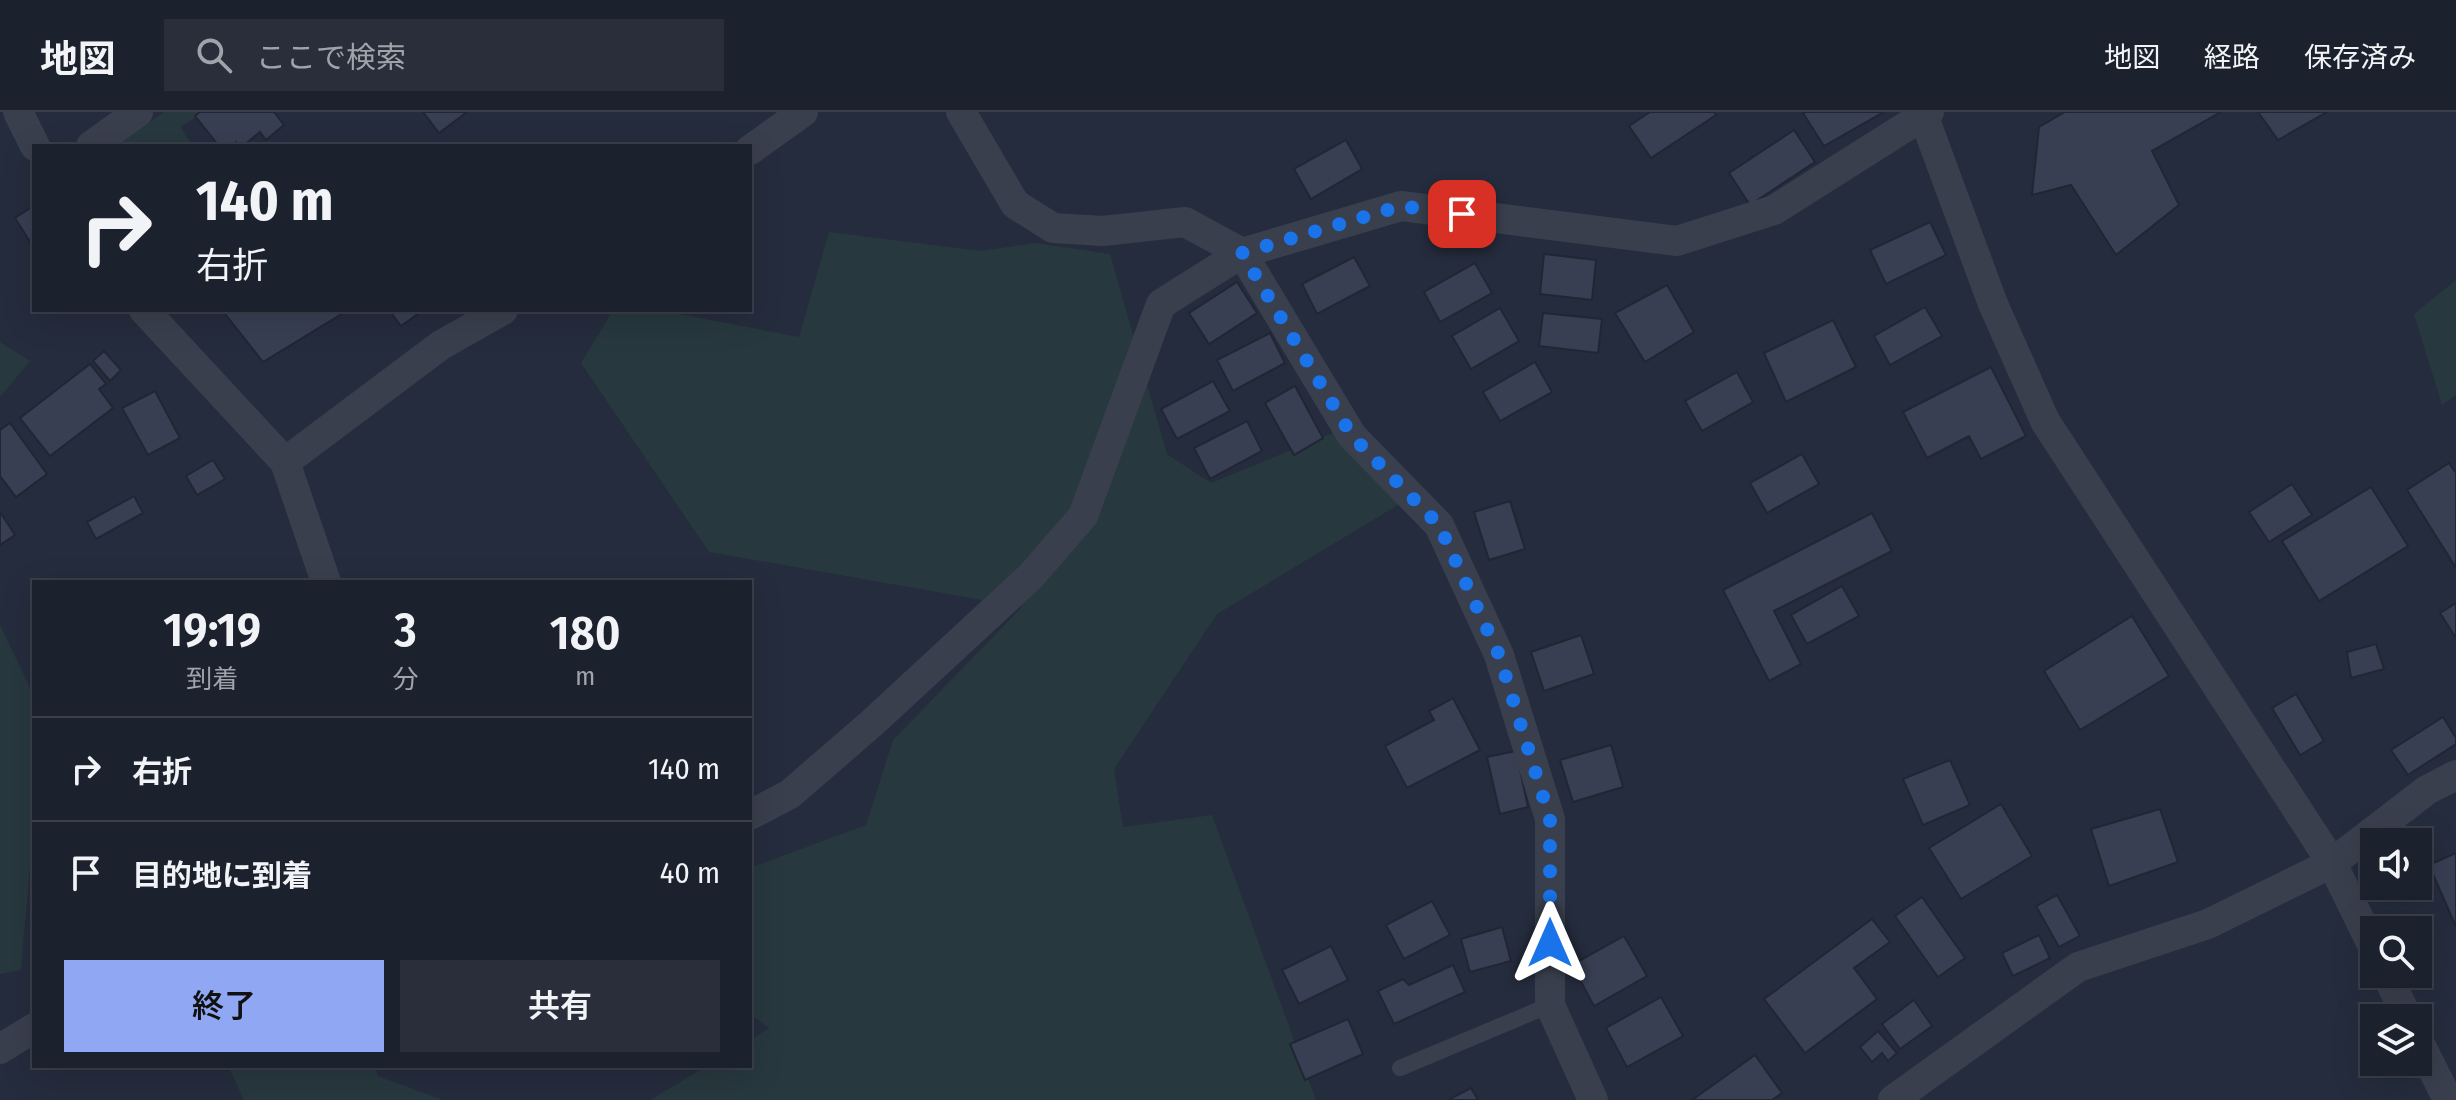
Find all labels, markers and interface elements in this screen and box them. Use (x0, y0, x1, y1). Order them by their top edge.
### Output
search box (164, 19, 724, 91)
icon: search (192, 33, 236, 77)
text: 地図 (40, 36, 116, 82)
text: ここで検索 (256, 40, 406, 76)
text: 地図 (2104, 41, 2160, 74)
text: 経路 (2204, 41, 2260, 74)
text: 保存済み (2304, 41, 2416, 74)
text: 140 m (196, 168, 333, 235)
icon: right (64, 176, 168, 280)
pin (1428, 180, 1496, 248)
icon: arrive (1440, 192, 1484, 236)
text: 右折 (196, 244, 268, 288)
text: 19:19 (163, 601, 261, 659)
text: 3 (394, 601, 417, 659)
text: 180 (550, 604, 621, 662)
text: m (575, 661, 595, 692)
text: 到着 (186, 664, 238, 695)
text: 分 (392, 664, 419, 695)
icon: right (64, 747, 108, 791)
text: 140 m (648, 751, 720, 787)
text: 右折 (132, 754, 192, 790)
map controls (2360, 828, 2432, 1076)
button: sound (2360, 828, 2432, 900)
icon: arrive (64, 851, 108, 895)
text: 40 m (660, 855, 720, 891)
text: 目的地に到着 (132, 858, 312, 894)
position arrow (1508, 901, 1592, 985)
button: search (2360, 916, 2432, 988)
button: 終了 (64, 960, 384, 1052)
button: 共有 (400, 960, 720, 1052)
button: layers (2360, 1004, 2432, 1076)

